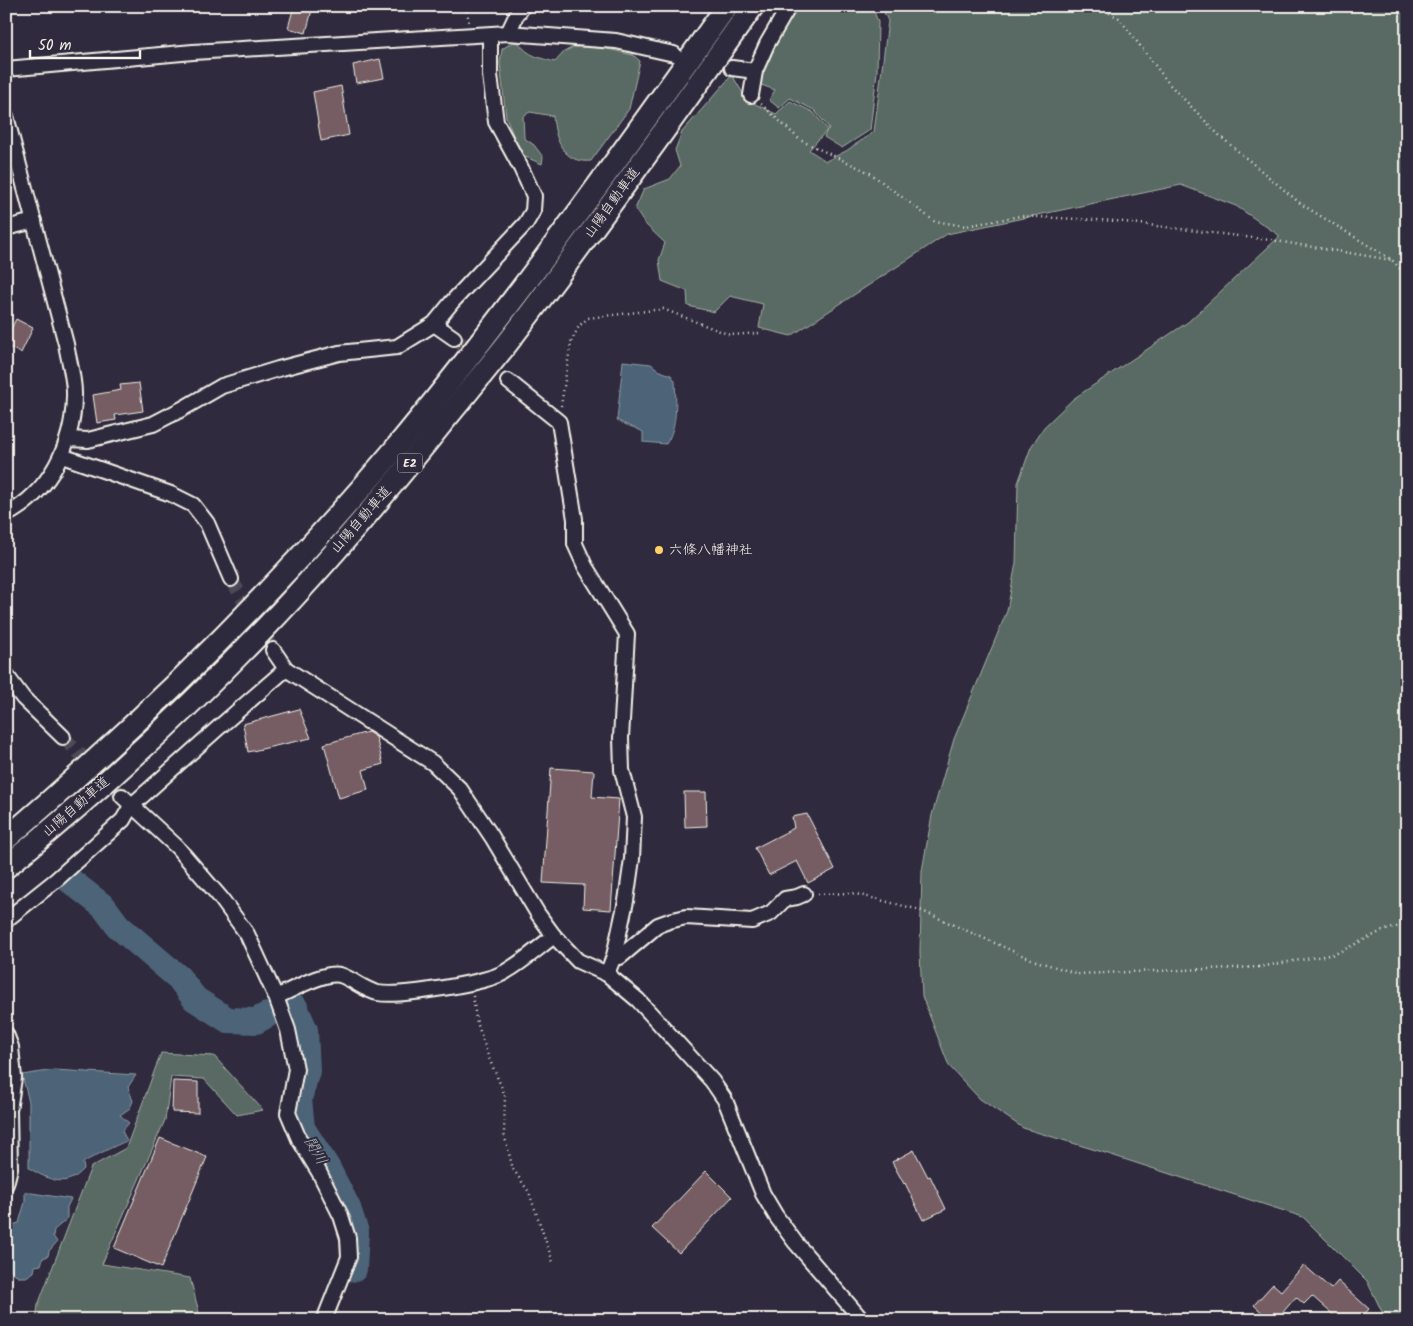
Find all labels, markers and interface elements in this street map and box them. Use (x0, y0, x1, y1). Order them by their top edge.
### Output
scale bar (30, 28, 140, 60)
text: 50 m (38, 34, 72, 58)
street label: 山陽自動車道 (578, 163, 646, 243)
road number: E2 (398, 453, 422, 472)
street label: 山陽自動車道 (325, 481, 397, 559)
place label: 六條八幡神社 (669, 539, 753, 561)
marker: 六條八幡神社 (653, 544, 665, 556)
street label: 山陽自動車道 (37, 771, 115, 843)
water label: 関川 (297, 1132, 333, 1170)

